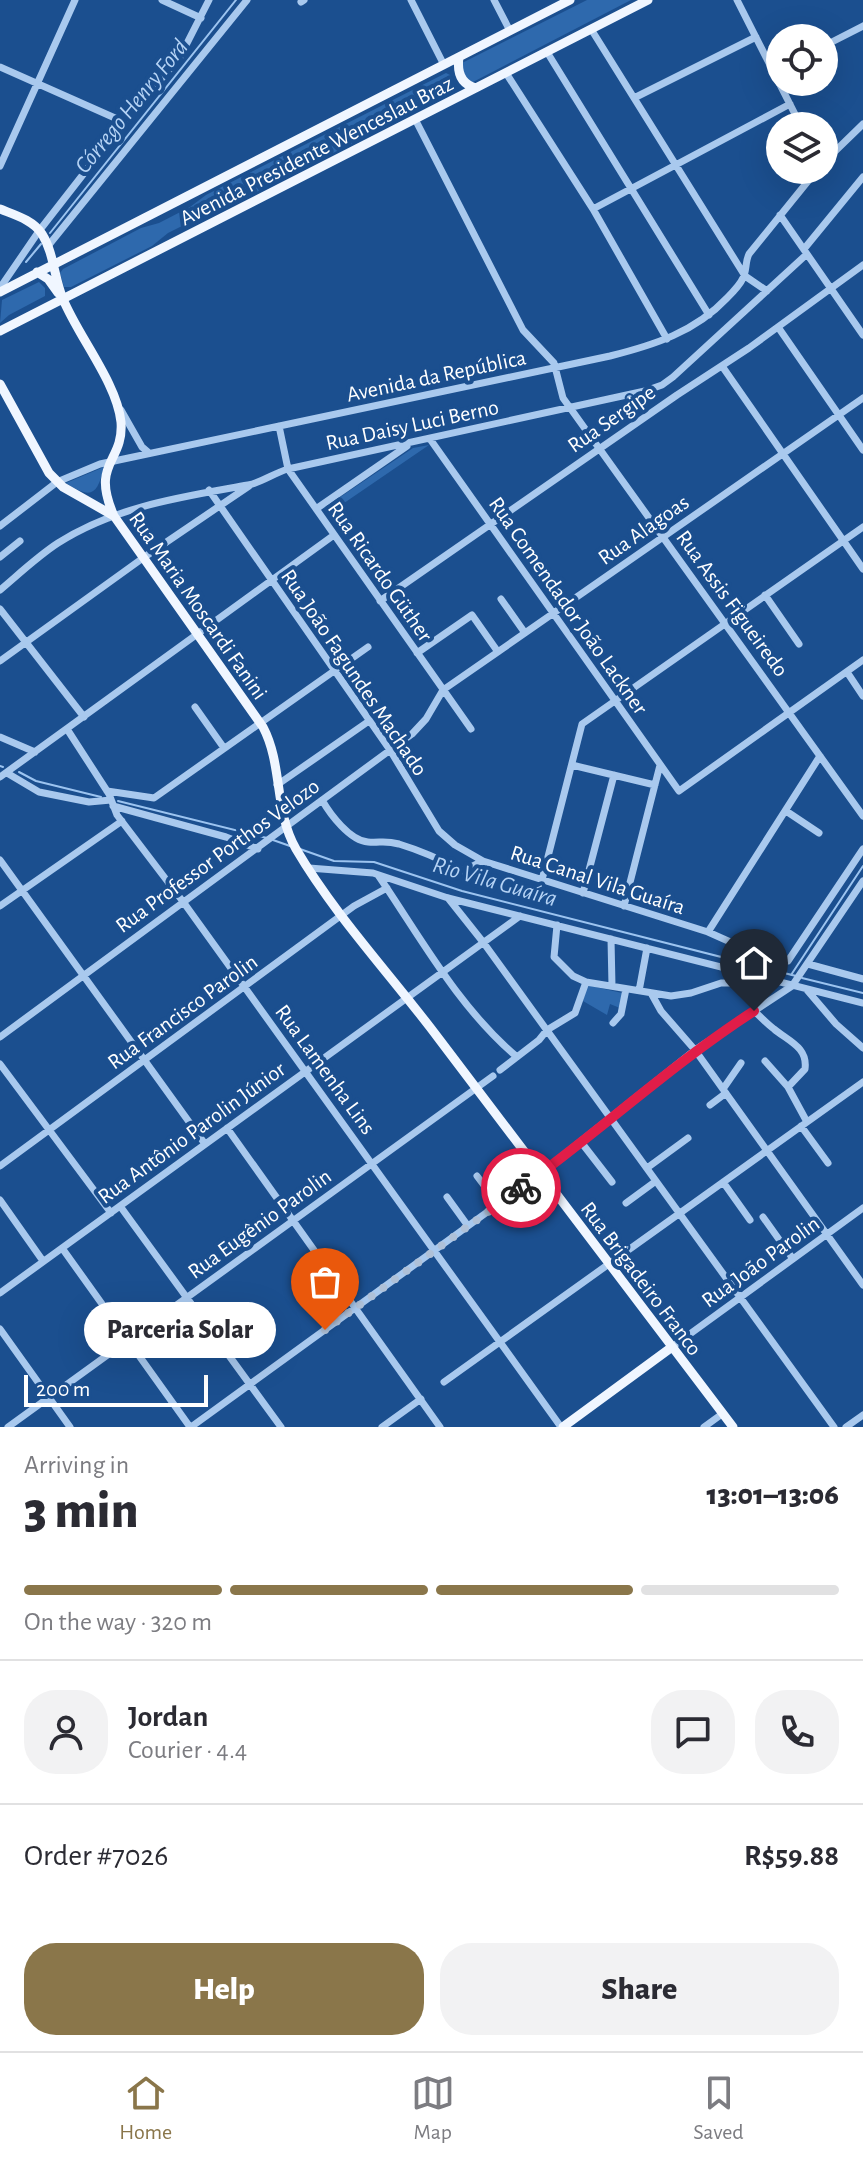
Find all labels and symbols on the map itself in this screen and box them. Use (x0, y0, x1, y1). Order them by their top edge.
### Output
water label: Córrego Henry Ford (71, 35, 193, 178)
street label: Avenida Presidente Wenceslau Braz (176, 72, 457, 230)
street label: Avenida da República (344, 346, 528, 406)
street label: Rua Sergipe (564, 381, 659, 457)
street label: Rua Daisy Luci Berno (324, 396, 501, 454)
street label: Rua Alagoas (594, 491, 693, 569)
street label: Rua Comendador João Lackner (485, 493, 652, 718)
street label: Rua Ricardo Güther (324, 498, 437, 646)
street label: Rua Maria Moscardi Fanini (125, 508, 271, 704)
street label: Rua Assis Figueiredo (672, 527, 792, 681)
street label: Rua João Fagundes Machado (277, 565, 431, 780)
street label: Rua Professor Porthos Velozo (112, 775, 323, 937)
street label: Rua Canal Vila Guaíra (508, 841, 688, 919)
water label: Rio Vila Guaíra (430, 853, 560, 911)
pin (720, 929, 788, 1011)
street label: Rua Francisco Parolin (104, 950, 262, 1073)
street label: Rua Lamenha Lins (271, 1001, 379, 1138)
street label: Rua Antônio Parolin Júnior (94, 1058, 289, 1208)
courier (481, 1148, 561, 1228)
street label: Rua Eugênio Parolin (184, 1165, 335, 1283)
street label: Rua Brigadeiro Franco (576, 1198, 706, 1359)
street label: Rua João Parolin (698, 1212, 823, 1312)
pin (291, 1248, 359, 1330)
callout: Parceria Solar (85, 1302, 277, 1358)
scale bar (24, 1371, 208, 1407)

